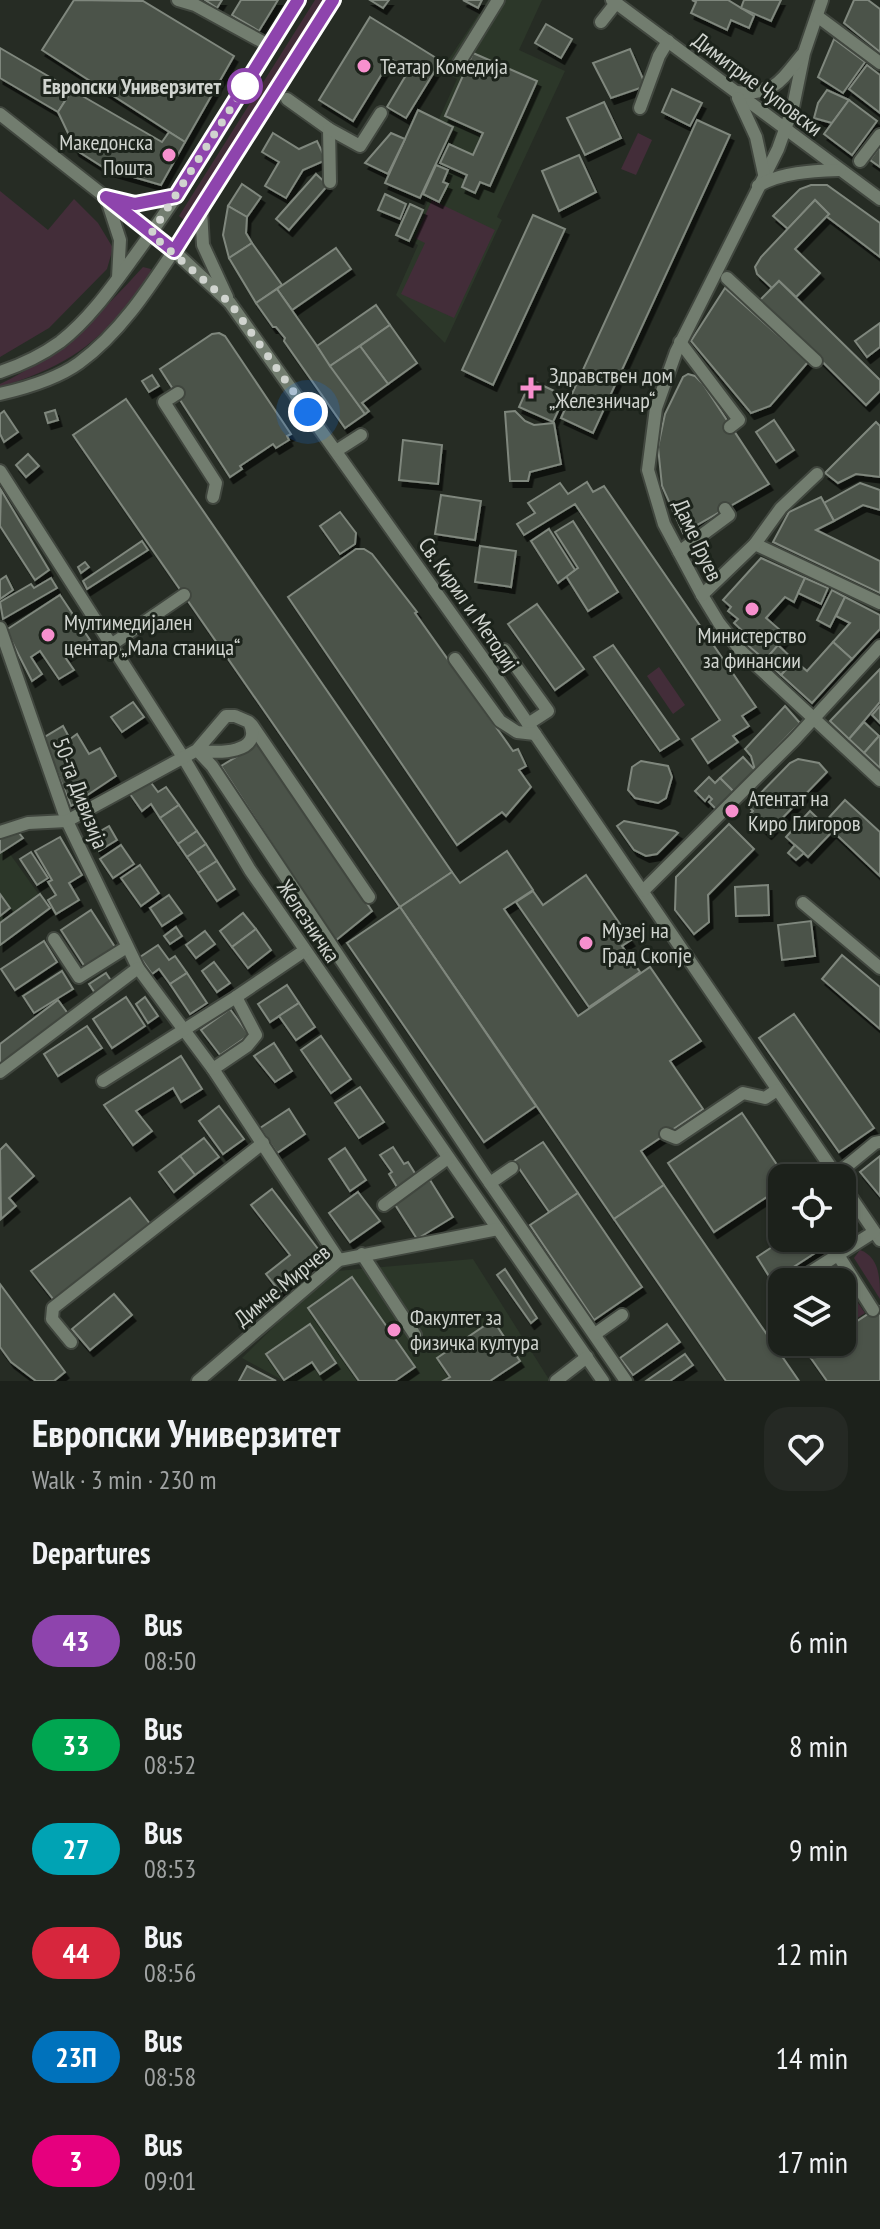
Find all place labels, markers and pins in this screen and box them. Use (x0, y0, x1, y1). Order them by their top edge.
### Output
place label: Театар Комедија (380, 52, 508, 80)
marker: Театар Комедија (355, 57, 373, 75)
marker: Европски Универзитет (228, 69, 262, 103)
place label: Европски Универзитет (42, 72, 221, 100)
place label: Македонска Пошта (59, 128, 153, 181)
marker: Македонска Пошта (160, 146, 178, 164)
place label: Здравствен дом „Железничар“ (549, 361, 673, 414)
marker: Здравствен дом „Железничар“ (520, 377, 542, 399)
marker: Министерство за финансии (743, 600, 761, 618)
place label: Мултимедијален центар „Мала станица“ (64, 608, 240, 661)
place label: Министерство за финансии (698, 621, 806, 674)
marker: Мултимедијален центар „Мала станица“ (39, 626, 57, 644)
place label: Атентат на Киро Глигоров (748, 784, 861, 837)
marker: Атентат на Киро Глигоров (723, 802, 741, 820)
place label: Музеј на Град Скопје (602, 916, 692, 969)
marker: Музеј на Град Скопје (577, 934, 595, 952)
place label: Факултет за физичка култура (410, 1303, 539, 1356)
marker: Факултет за физичка култура (385, 1321, 403, 1339)

